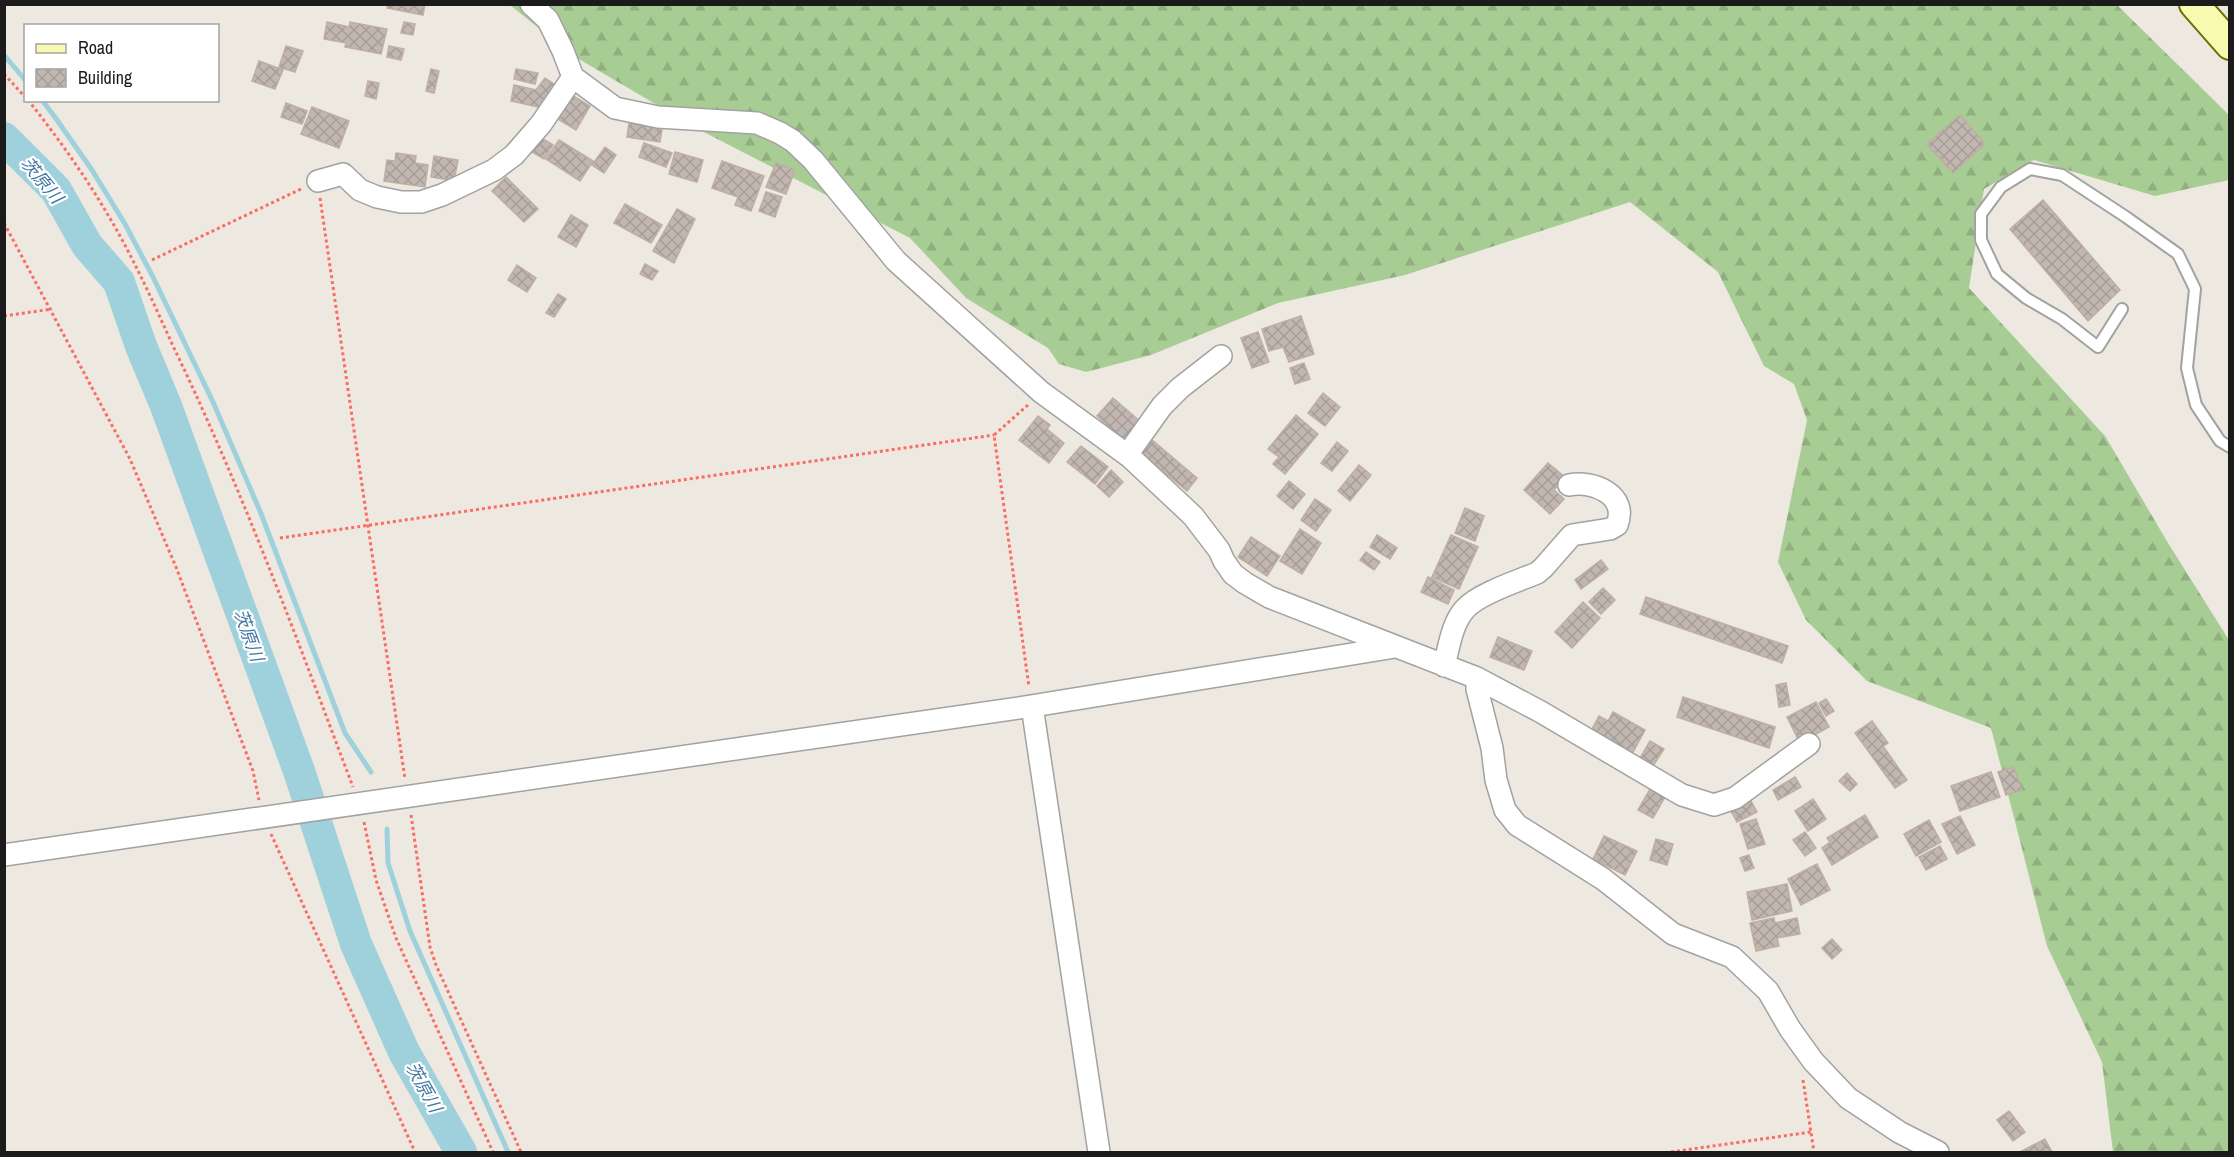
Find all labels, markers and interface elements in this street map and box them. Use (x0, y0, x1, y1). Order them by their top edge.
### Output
legend (24, 24, 219, 102)
text: Road (78, 35, 113, 60)
text: Building (78, 65, 133, 90)
water label: 茨原川 (15, 151, 70, 210)
water label: 茨原川 (228, 605, 271, 667)
water label: 茨原川 (400, 1057, 449, 1118)

